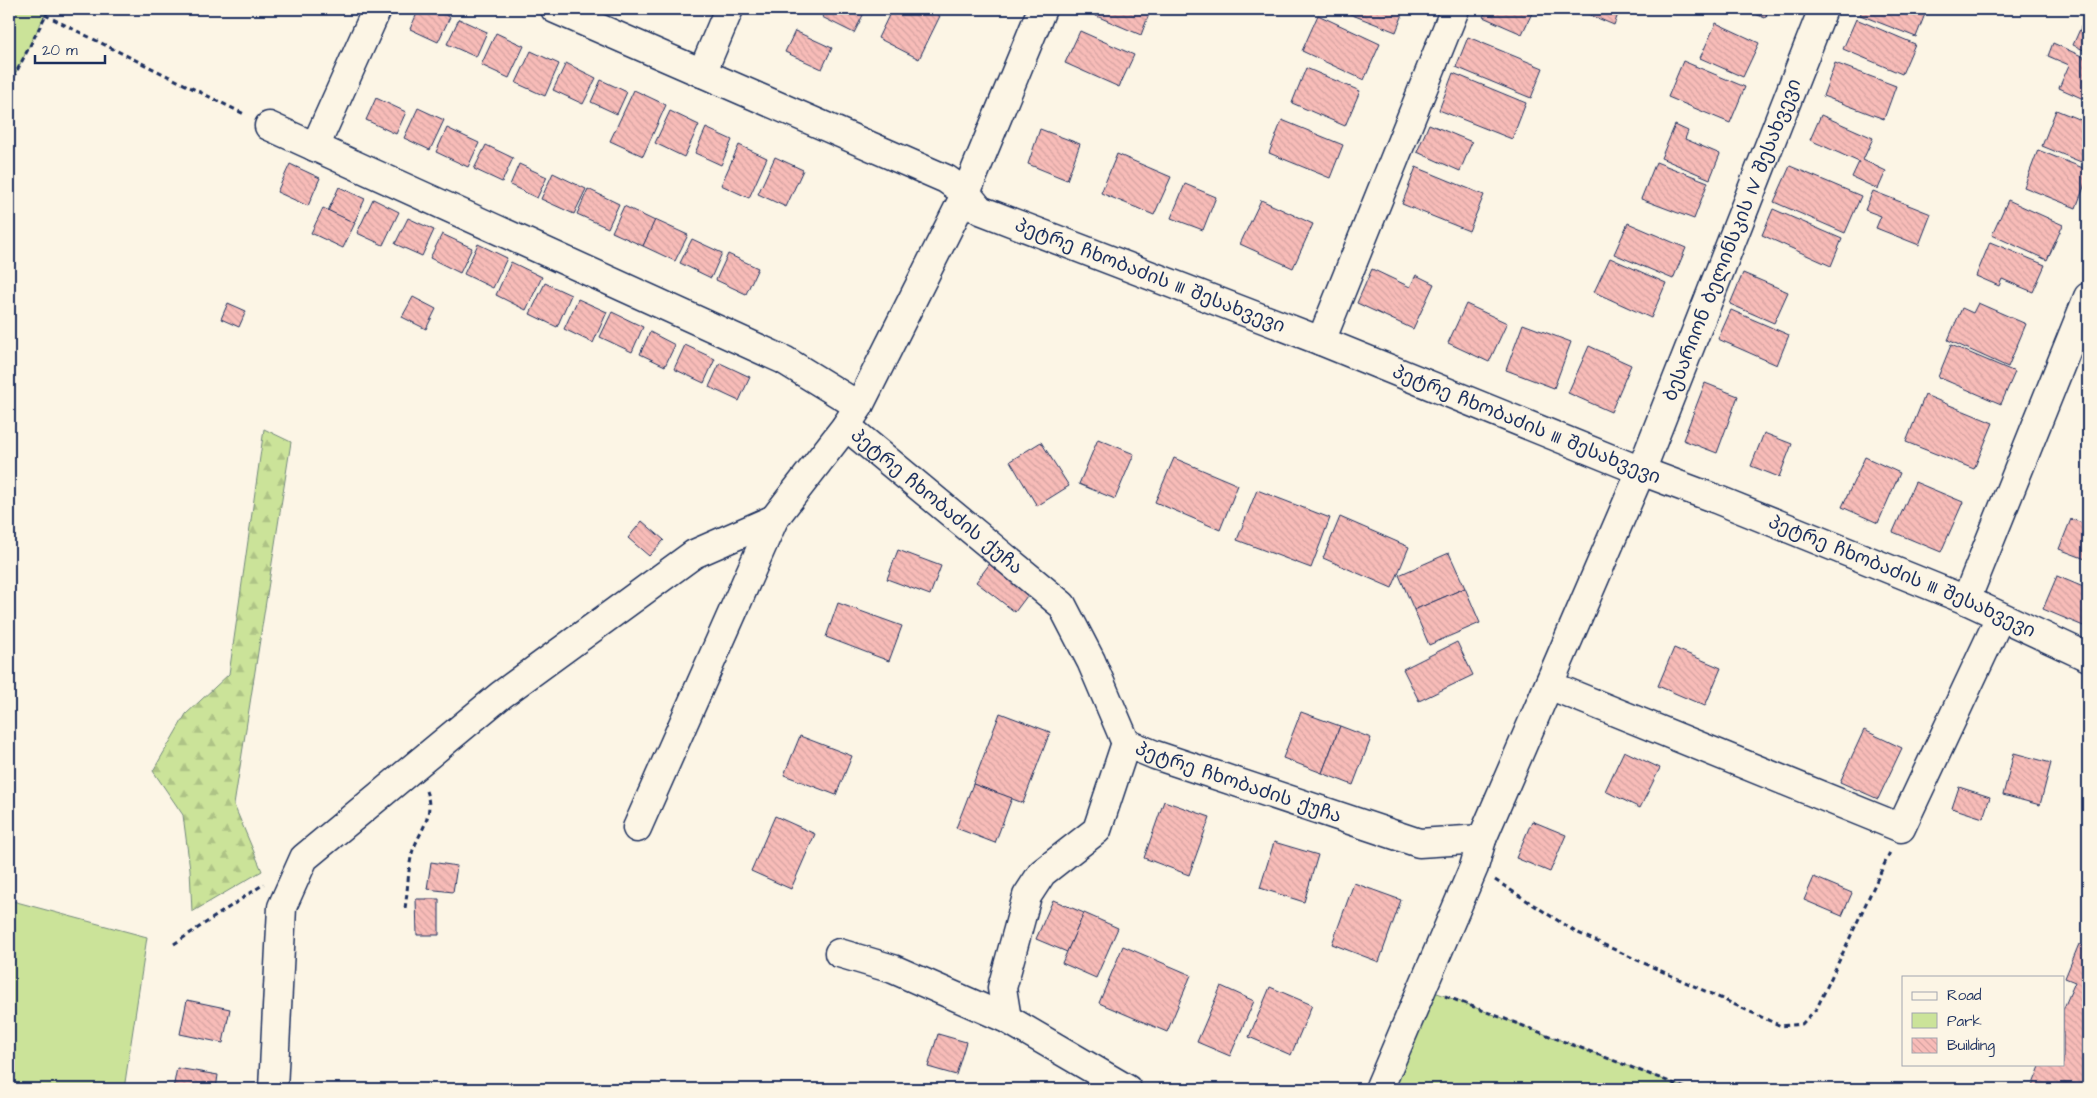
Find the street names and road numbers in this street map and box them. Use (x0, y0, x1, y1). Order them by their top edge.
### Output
street label: ბესარიონ ბელინსკის IV შესახვევი (1656, 75, 1808, 405)
street label: პეტრე ჩხობაძის III შესახვევი (1011, 211, 1289, 339)
street label: პეტრე ჩხობაძის III შესახვევი (1388, 358, 1665, 491)
street label: პეტრე ჩხობაძის ქუჩა (845, 422, 1029, 581)
street label: პეტრე ჩხობაძის III შესახვევი (1764, 508, 2040, 644)
street label: პეტრე ჩხობაძის ქუჩა (1131, 735, 1345, 830)

